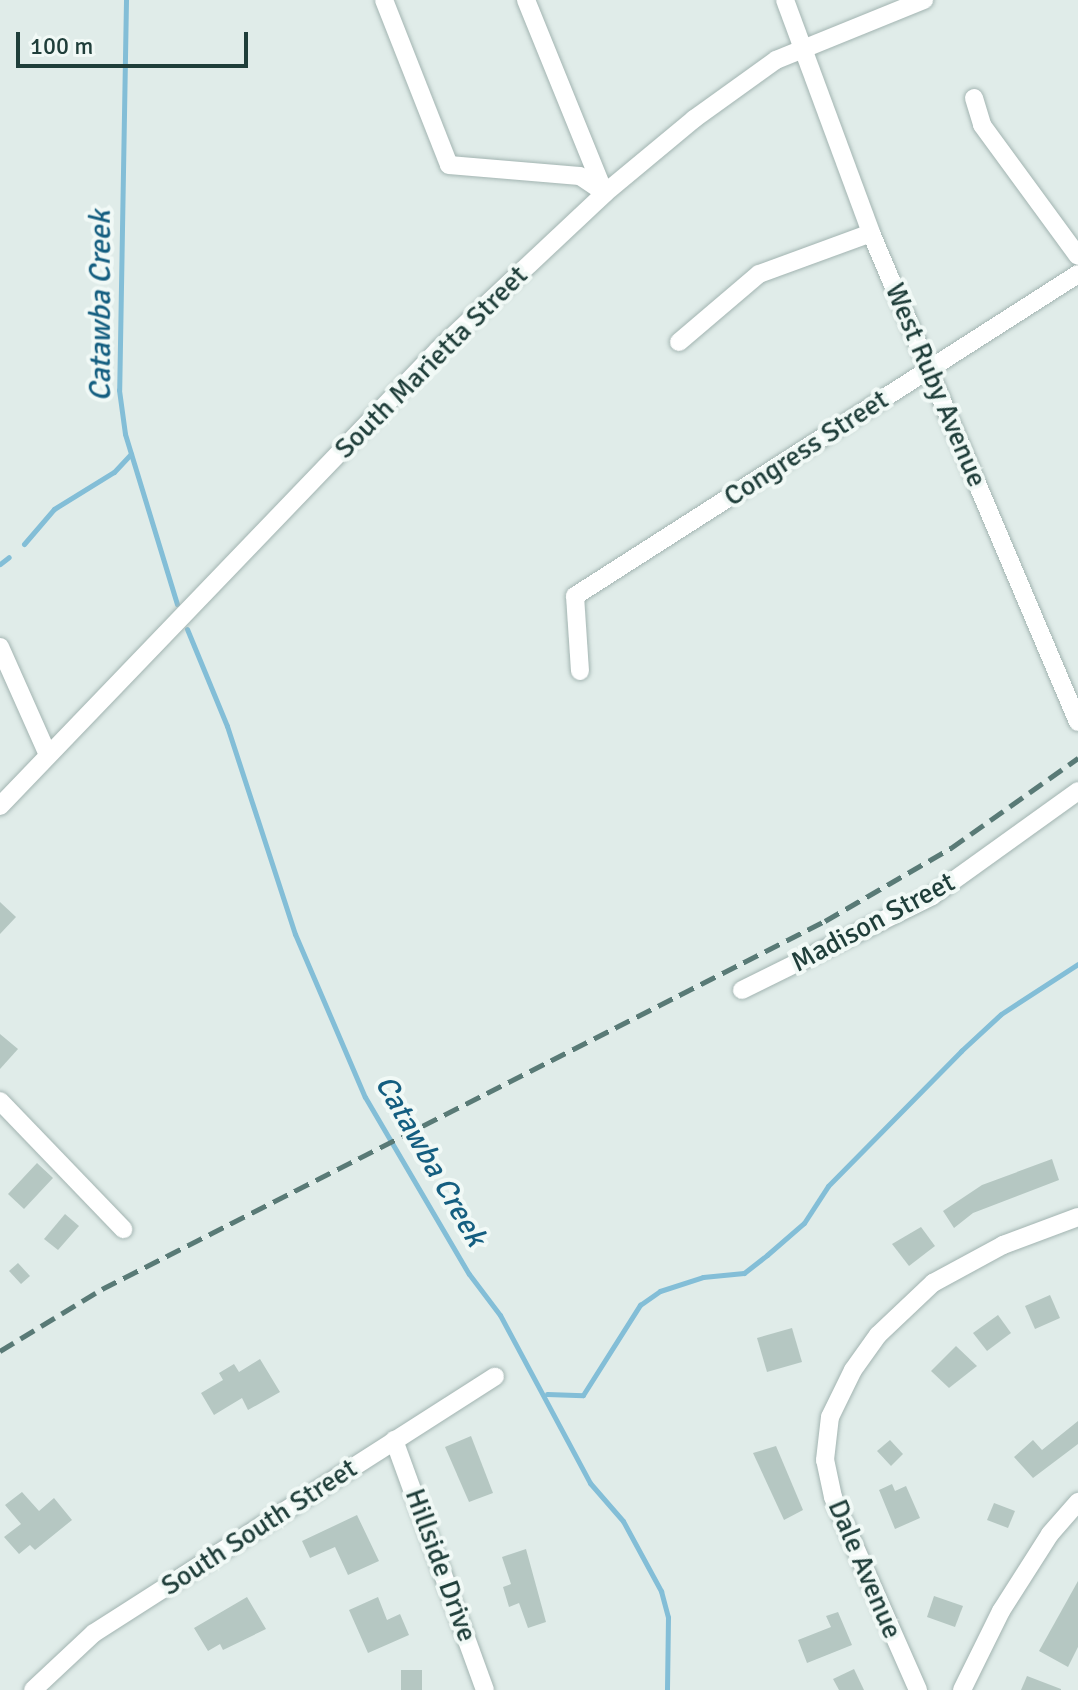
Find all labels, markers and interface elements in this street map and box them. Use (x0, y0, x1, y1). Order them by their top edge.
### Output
scale bar (20, 16, 252, 66)
text: 100 m (30, 31, 93, 61)
water label: Catawba Creek (83, 210, 119, 402)
street label: South Marietta Street (328, 259, 534, 465)
street label: West Ruby Avenue (878, 278, 994, 492)
street label: Congress Street (718, 383, 894, 513)
street label: Madison Street (786, 865, 960, 979)
water label: Catawba Creek (367, 1069, 493, 1253)
street label: South South Street (155, 1451, 363, 1603)
street label: Hillside Drive (398, 1484, 484, 1646)
street label: Dale Avenue (821, 1494, 909, 1644)

